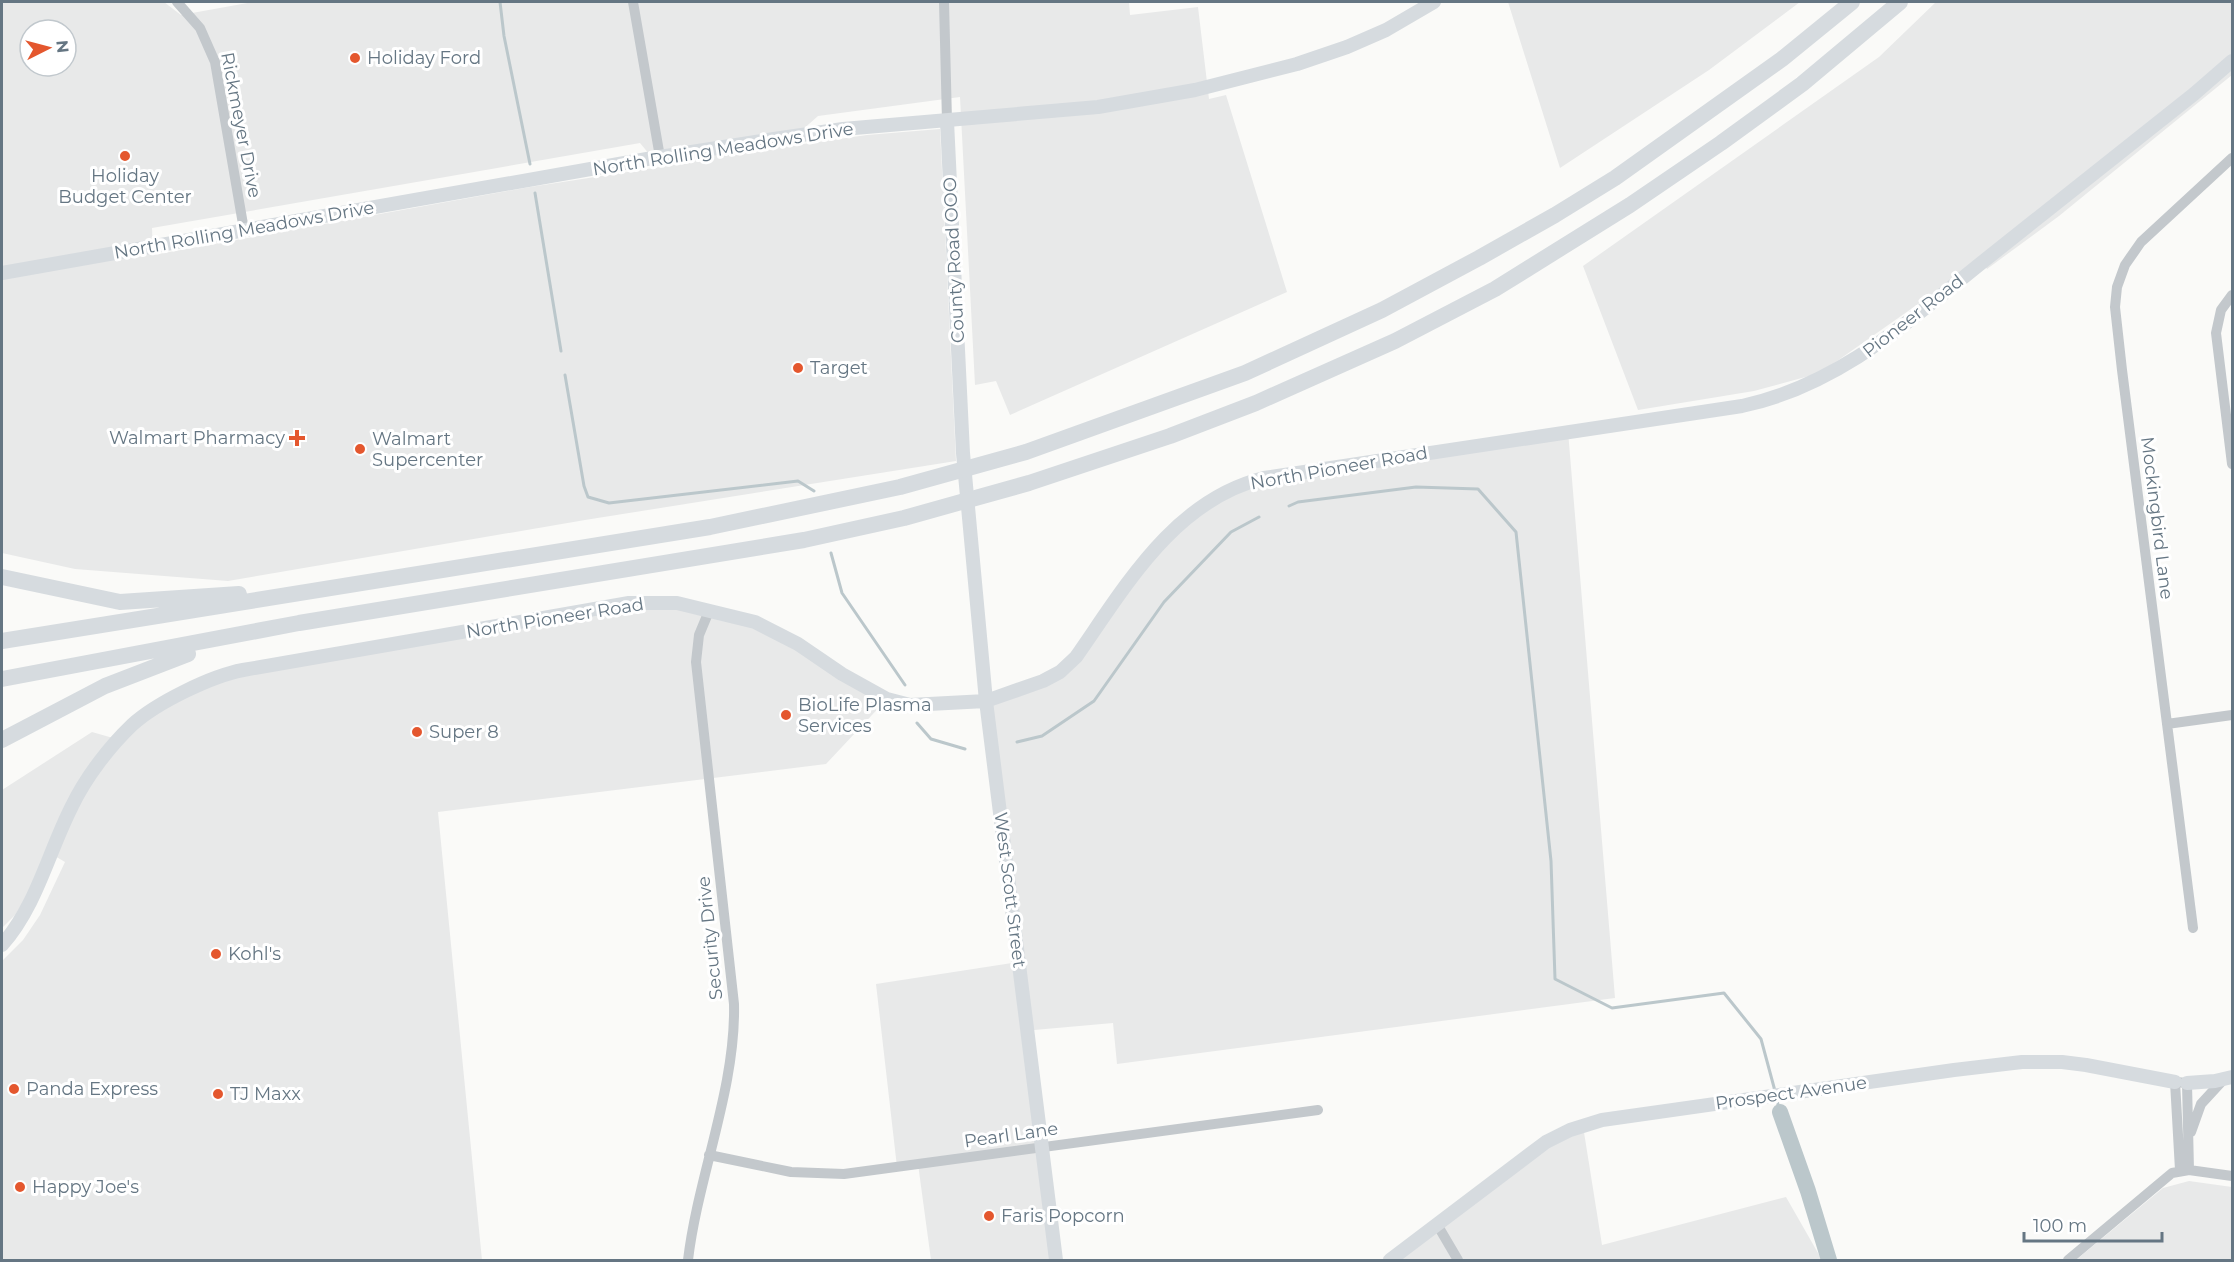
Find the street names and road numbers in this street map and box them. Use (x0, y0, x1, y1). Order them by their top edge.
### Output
street label: Rickmeyer Drive (216, 50, 266, 200)
street label: North Rolling Meadows Drive (591, 117, 855, 180)
street label: County Road OOO (939, 176, 969, 344)
street label: North Rolling Meadows Drive (112, 196, 376, 264)
street label: Pioneer Road (1858, 270, 1968, 362)
street label: Mockingbird Lane (2136, 435, 2178, 601)
street label: North Pioneer Road (1249, 442, 1429, 494)
street label: North Pioneer Road (465, 593, 645, 643)
street label: West Scott Street (990, 811, 1030, 969)
street label: Security Drive (693, 875, 727, 1001)
street label: Prospect Avenue (1714, 1071, 1868, 1115)
street label: Pearl Lane (963, 1117, 1060, 1152)

